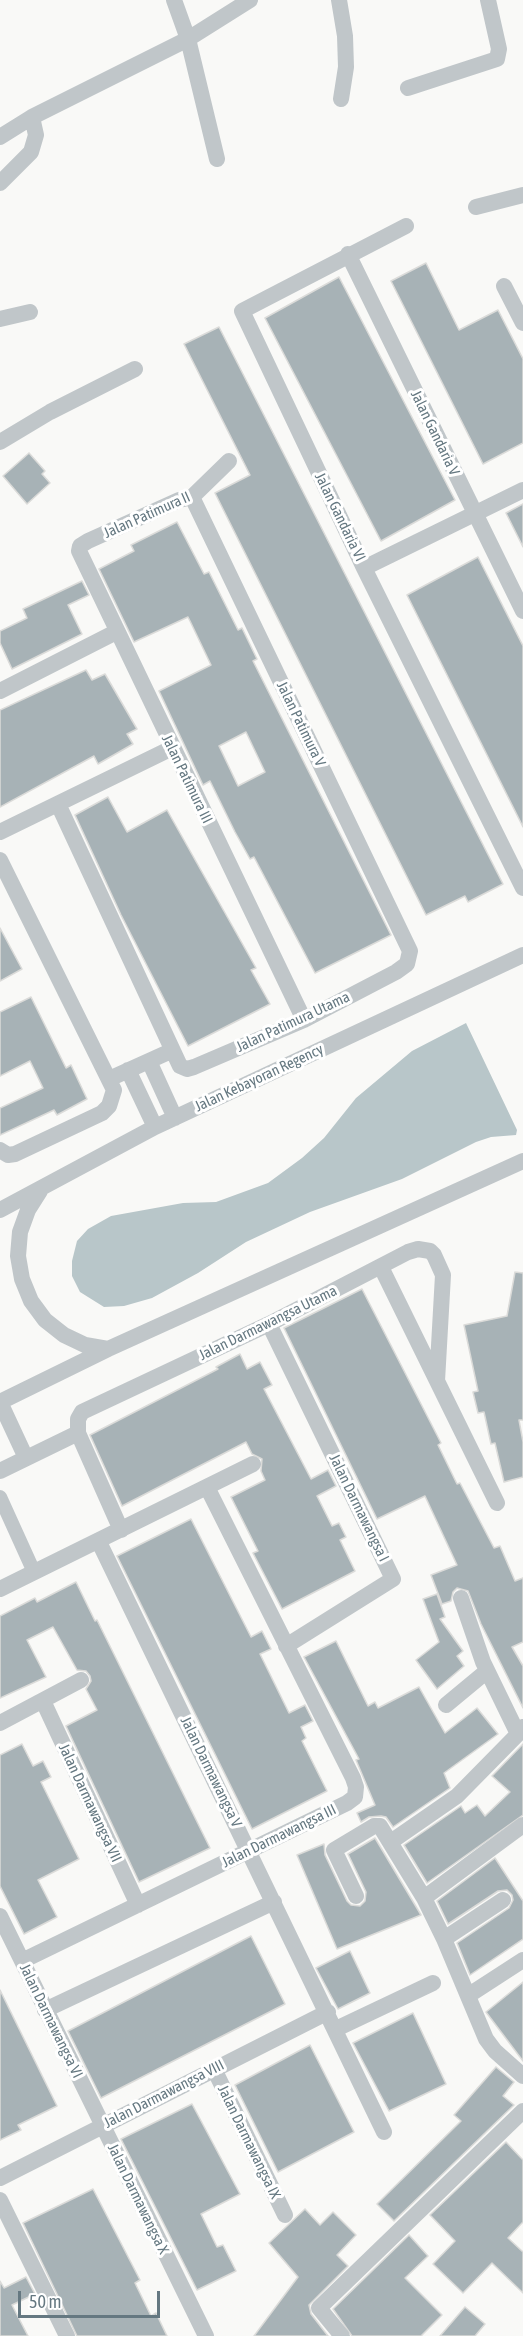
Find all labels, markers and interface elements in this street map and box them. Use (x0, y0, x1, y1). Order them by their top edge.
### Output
street label: Jalan Gandaria V (407, 387, 463, 479)
street label: Jalan Gandaria VI (311, 470, 369, 564)
street label: Jalan Patimura II (101, 488, 193, 542)
street label: Jalan Patimura V (273, 679, 329, 769)
street label: Jalan Patimura III (158, 732, 216, 826)
street label: Jalan Patimura Utama (233, 988, 353, 1056)
street label: Jalan Kebayoran Regency (192, 1040, 326, 1116)
street label: Jalan Darmawangsa Utama (196, 1282, 340, 1364)
street label: Jalan Darmawangsa I (325, 1451, 393, 1565)
street label: Jalan Darmawangsa V (176, 1714, 246, 1830)
street label: Jalan Darmawangsa VII (55, 1741, 125, 1865)
street label: Jalan Darmawangsa III (219, 1801, 339, 1871)
street label: Jalan Darmawangsa VI (16, 1961, 86, 2081)
street label: Jalan Darmawangsa VIII (101, 2056, 227, 2132)
street label: Jalan Darmawangsa IX (214, 2082, 284, 2202)
street label: Jalan Darmawangsa X (104, 2141, 172, 2257)
scale bar (21, 2279, 164, 2317)
text: 50 m (29, 2291, 61, 2312)

